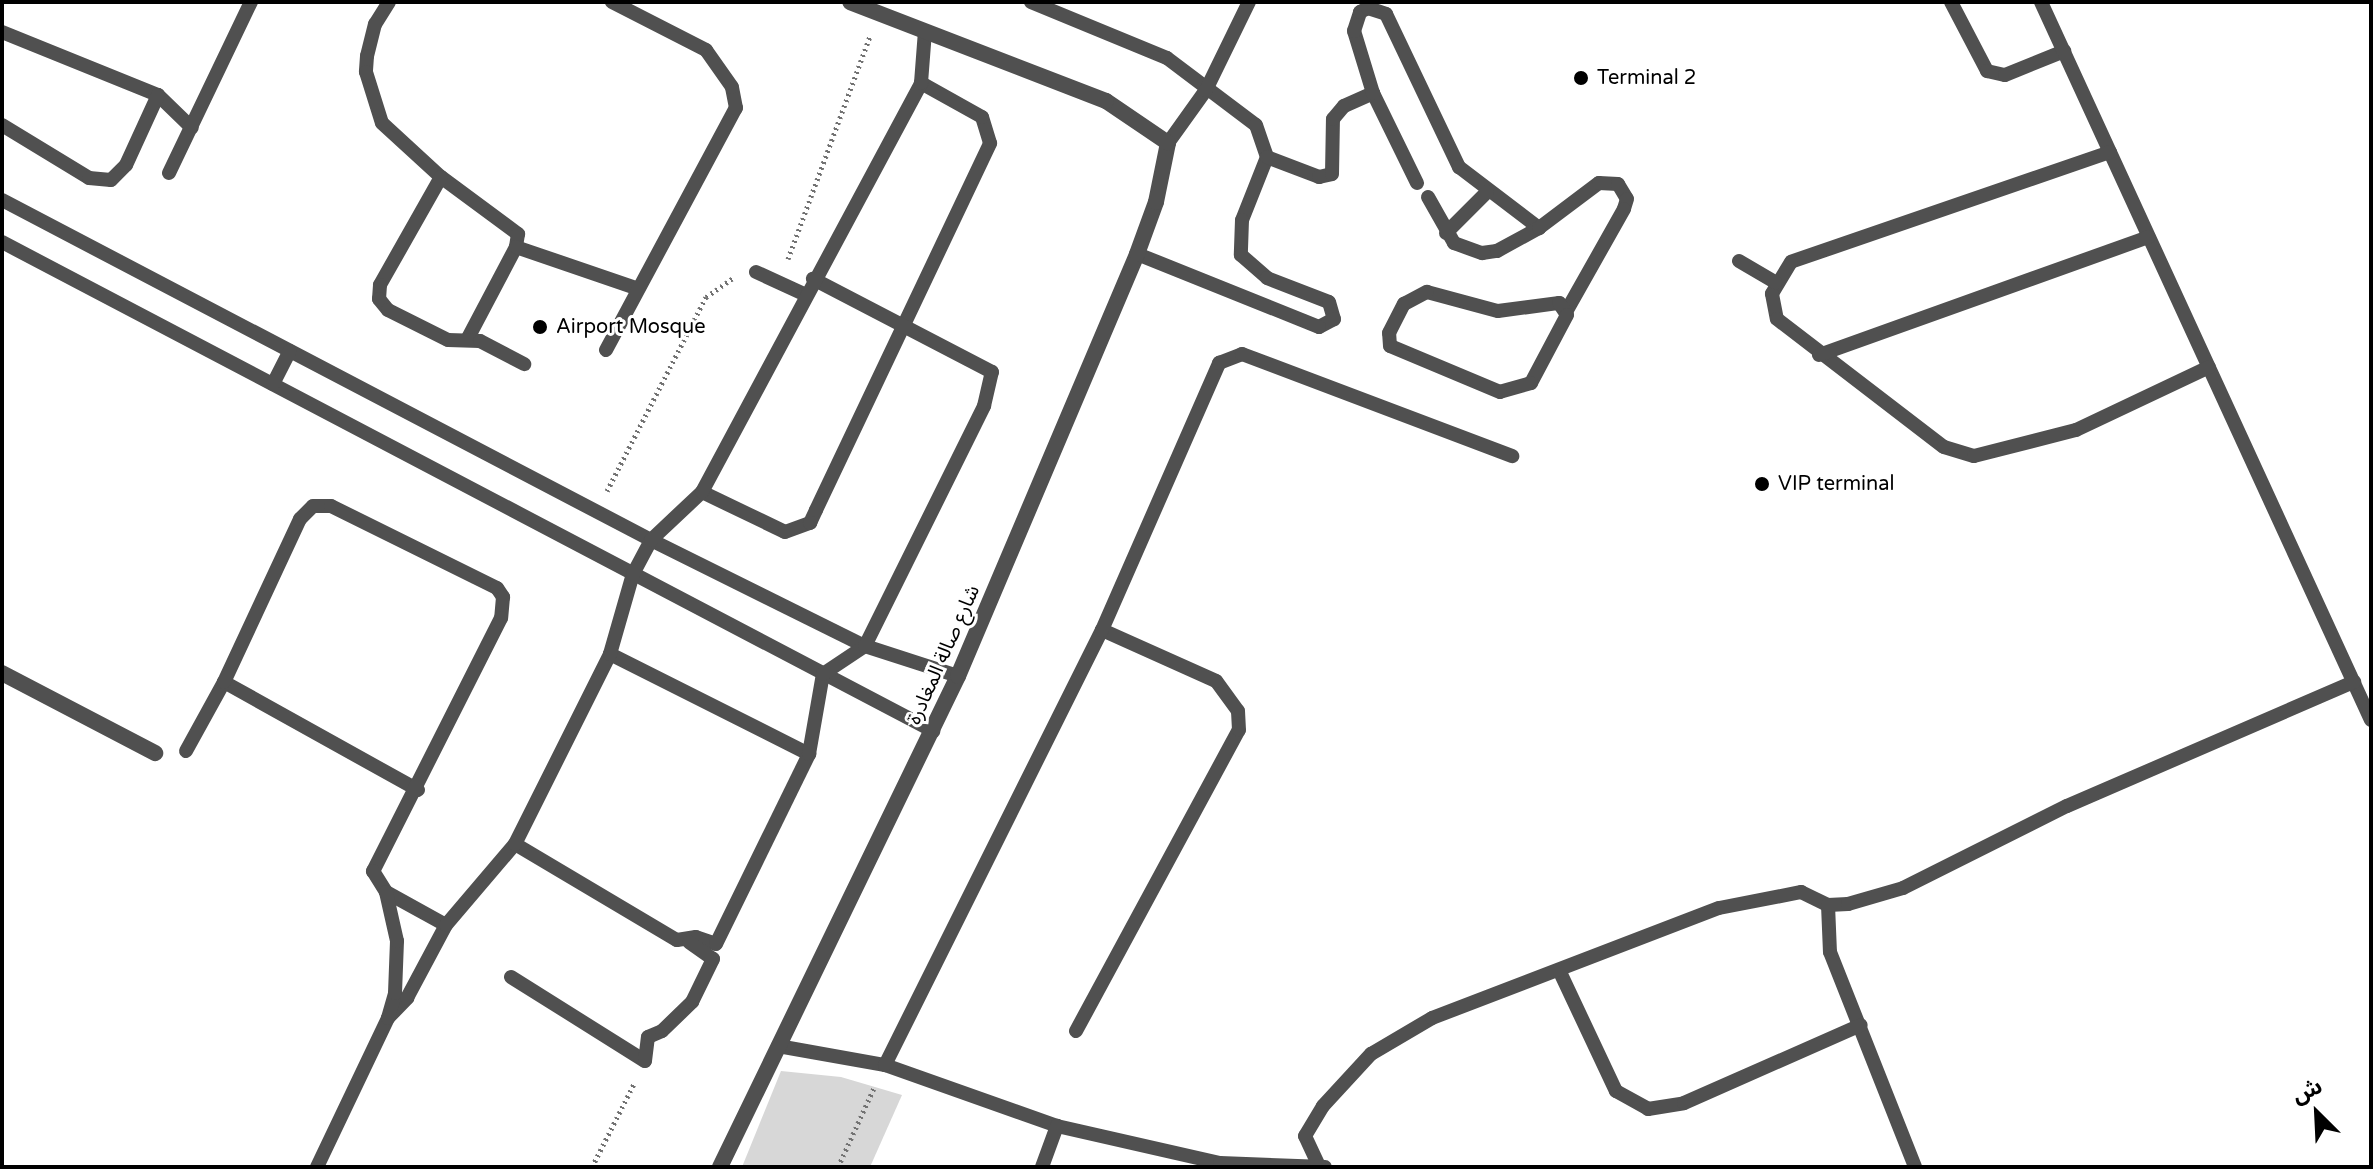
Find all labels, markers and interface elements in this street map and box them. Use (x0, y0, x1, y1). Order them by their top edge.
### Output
place label: Terminal 2 (1597, 66, 1696, 90)
marker: Terminal 2 (1572, 69, 1590, 87)
place label: Airport Mosque (556, 315, 706, 339)
marker: Airport Mosque (531, 318, 549, 336)
place label: VIP terminal (1778, 472, 1894, 496)
marker: VIP terminal (1753, 475, 1771, 493)
street label: شارع صالة المغادرة (903, 582, 985, 728)
north arrow (2277, 1073, 2357, 1153)
text: ش (2288, 1073, 2326, 1109)

